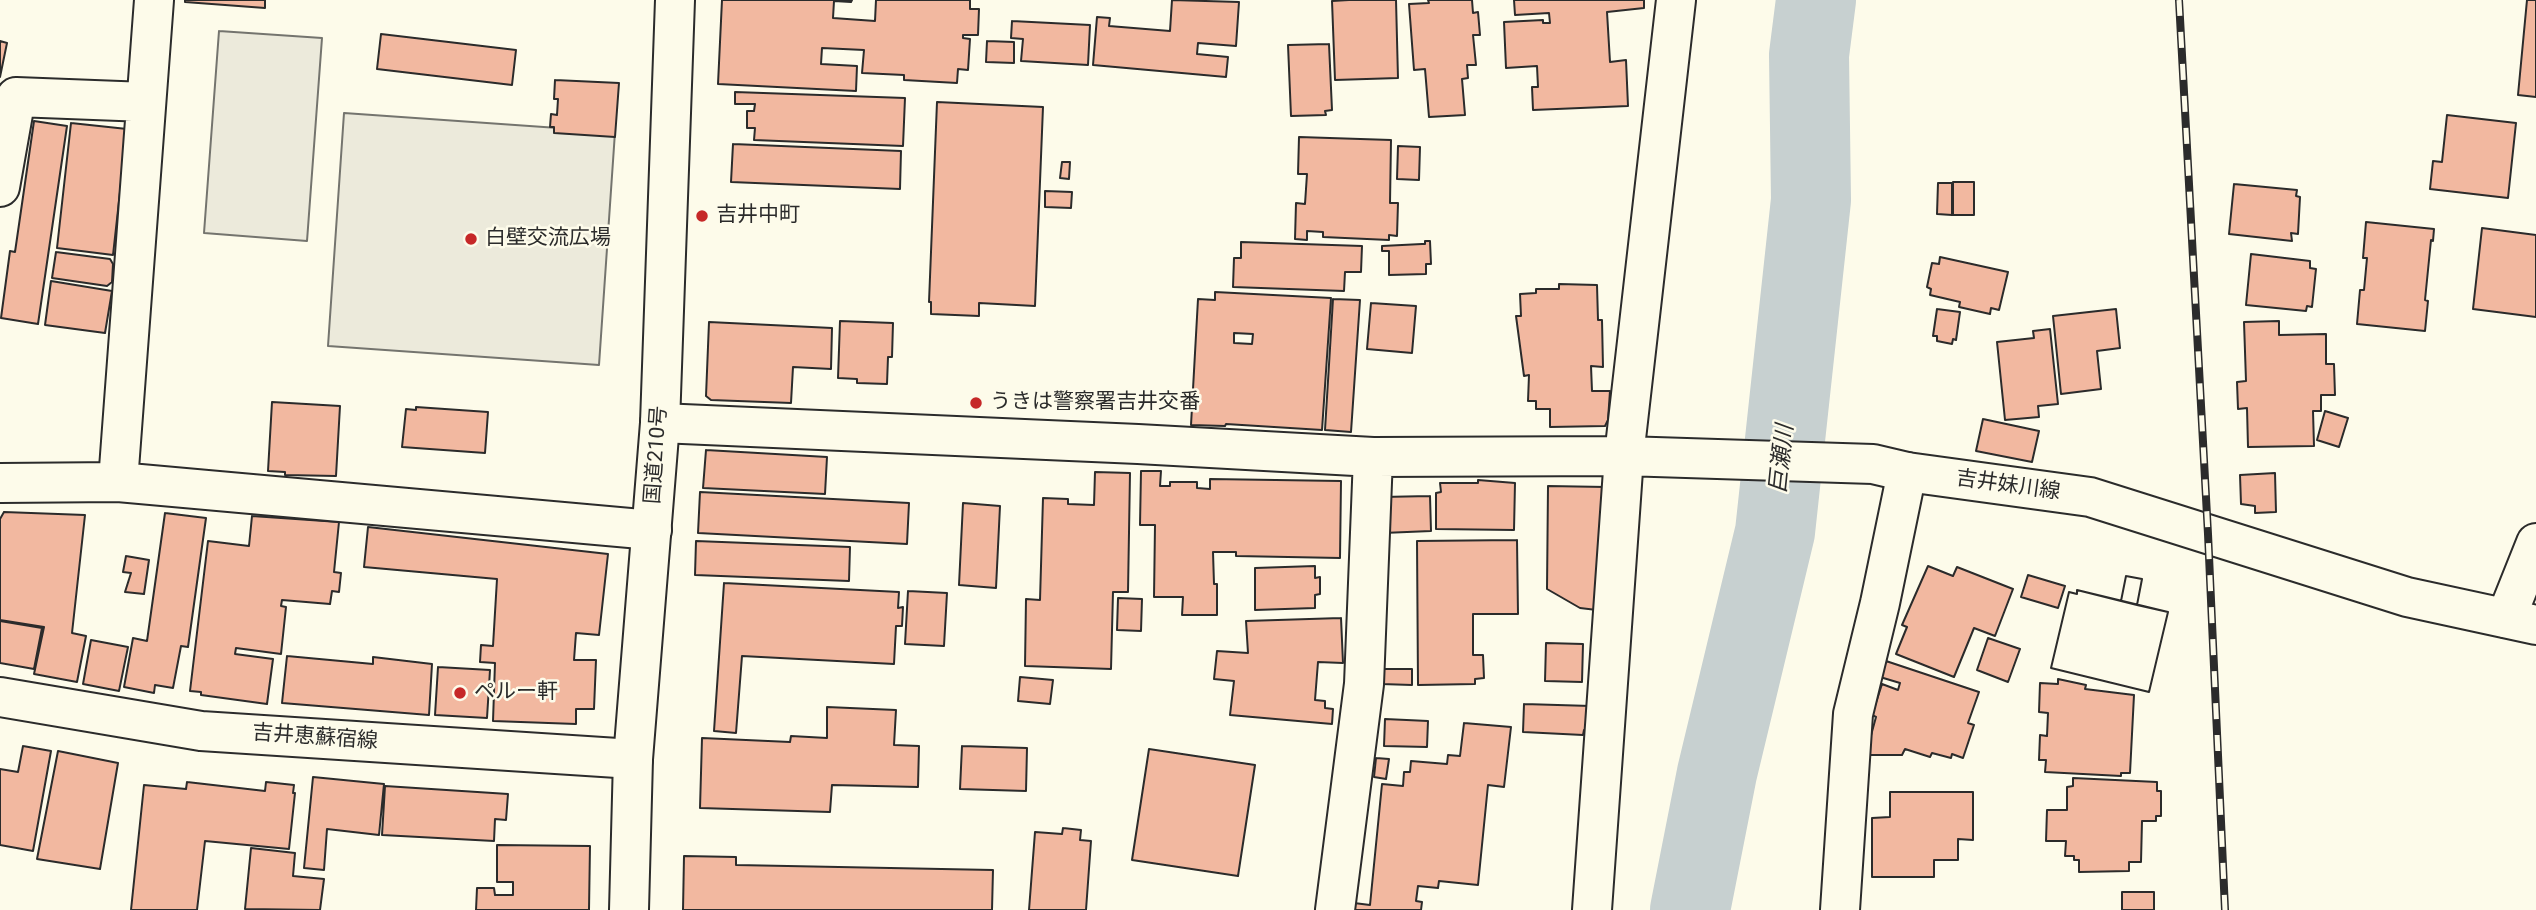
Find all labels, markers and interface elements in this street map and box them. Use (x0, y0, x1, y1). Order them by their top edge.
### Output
place label: 吉井中町 (716, 203, 800, 229)
marker: 吉井中町 (694, 208, 710, 224)
place label: 白壁交流広場 (485, 226, 611, 252)
marker: 白壁交流広場 (463, 231, 479, 247)
place label: うきは警察署吉井交番 (990, 390, 1200, 416)
marker: うきは警察署吉井交番 (968, 395, 984, 411)
street label: 国道210号 (641, 405, 673, 505)
water label: 巨瀬川 (1766, 423, 1800, 495)
street label: 吉井妹川線 (1954, 466, 2062, 506)
place label: ペルー軒 (474, 680, 558, 706)
marker: ペルー軒 (452, 685, 468, 701)
street label: 吉井恵蘇宿線 (251, 721, 379, 755)

